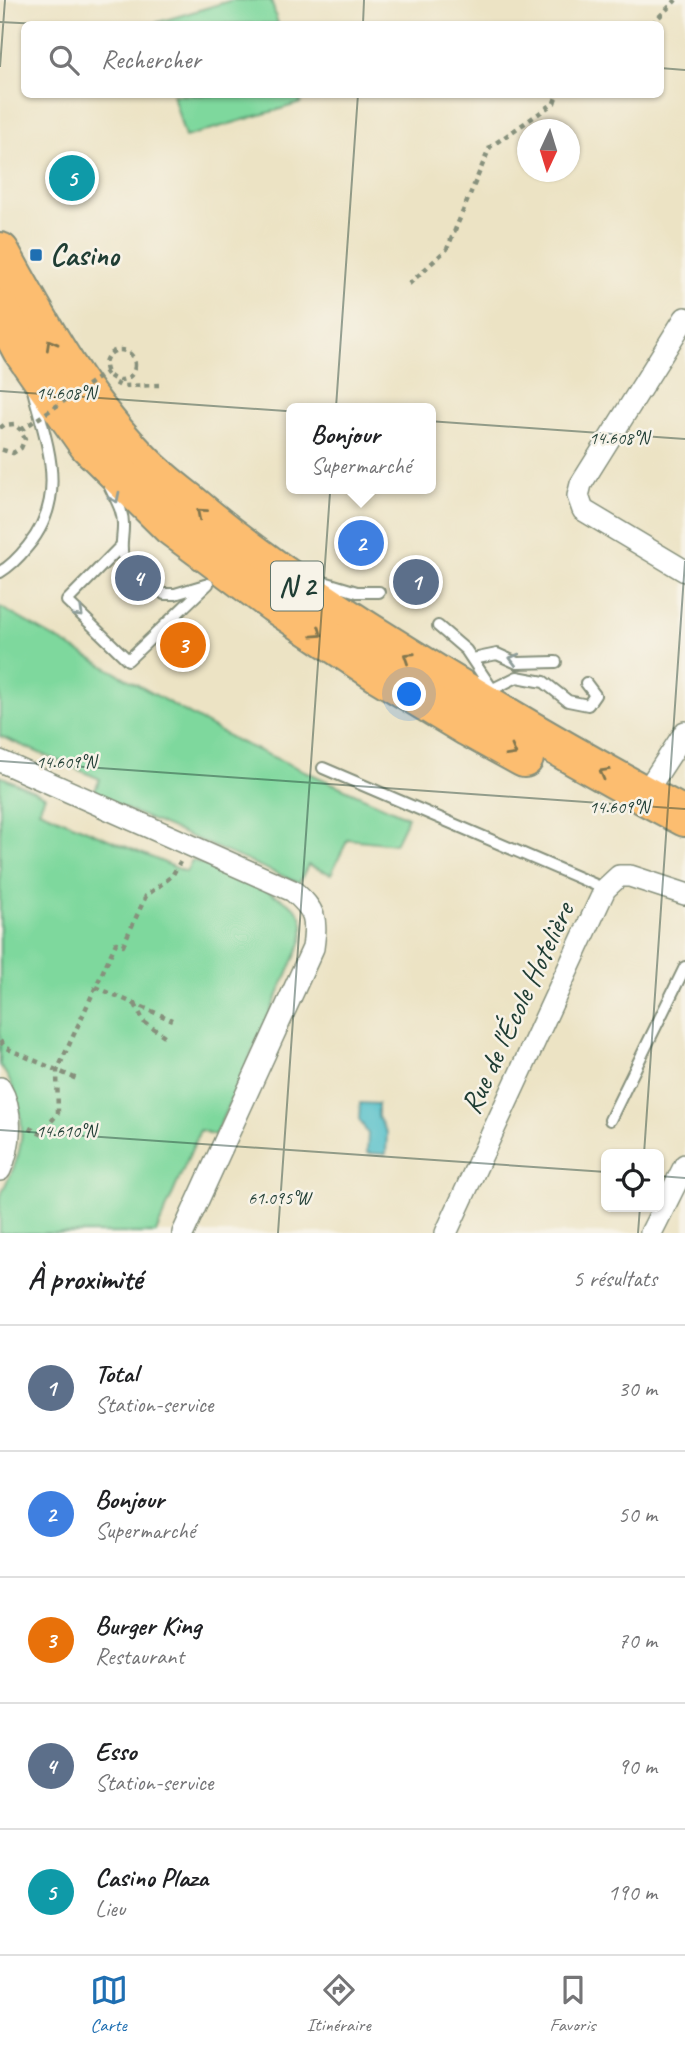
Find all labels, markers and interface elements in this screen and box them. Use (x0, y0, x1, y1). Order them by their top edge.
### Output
search box (21, 21, 664, 98)
icon: search (45, 41, 83, 79)
text: Rechercher (101, 43, 201, 76)
north arrow (517, 119, 580, 182)
pin: 5 (49, 152, 95, 204)
place label: Casino (50, 236, 121, 274)
marker: Casino (28, 247, 44, 263)
one-way arrow (46, 338, 59, 351)
text: 14.608°N (36, 382, 99, 404)
popup (286, 403, 436, 494)
text: Bonjour (311, 418, 380, 451)
text: 14.608°N (589, 427, 652, 449)
text: Supermarché (311, 451, 411, 480)
one-way arrow (107, 491, 121, 503)
one-way arrow (196, 509, 209, 521)
pin: 2 (338, 517, 384, 569)
pin: 4 (115, 552, 161, 604)
pin: 1 (393, 556, 439, 608)
road number: N 2 (271, 562, 323, 610)
one-way arrow (71, 604, 84, 617)
pin: 3 (160, 619, 206, 671)
one-way arrow (311, 625, 324, 638)
one-way arrow (403, 652, 416, 665)
one-way arrow (508, 653, 520, 667)
your location (392, 677, 426, 711)
one-way arrow (505, 744, 518, 757)
text: 14.609°N (36, 751, 99, 773)
one-way arrow (598, 768, 611, 781)
text: 14.609°N (589, 796, 652, 818)
street label: Rue de l'École Hotelière (451, 894, 584, 1120)
text: 14.610°N (36, 1120, 99, 1142)
map controls (601, 1149, 664, 1212)
button: locate (601, 1149, 664, 1212)
text: 61.095°W (248, 1187, 313, 1209)
text: À proximité (28, 1260, 142, 1298)
text: 5 résultats (573, 1264, 657, 1293)
text: Total (95, 1357, 138, 1390)
text: 1 (46, 1374, 56, 1403)
text: 30 m (618, 1374, 657, 1403)
text: Station-service (95, 1390, 213, 1419)
text: Bonjour (95, 1483, 164, 1516)
text: 2 (46, 1500, 56, 1529)
text: 50 m (618, 1500, 657, 1529)
text: Supermarché (95, 1516, 195, 1545)
text: Burger King (95, 1609, 201, 1642)
text: 3 (46, 1626, 56, 1655)
text: 70 m (618, 1626, 657, 1655)
text: Restaurant (95, 1642, 184, 1671)
text: Esso (95, 1735, 137, 1768)
text: 4 (46, 1752, 56, 1781)
text: 90 m (618, 1752, 657, 1781)
text: Station-service (95, 1768, 213, 1797)
text: Casino Plaza (95, 1861, 208, 1894)
text: 5 (46, 1878, 56, 1907)
text: 190 m (608, 1878, 657, 1907)
text: Lieu (95, 1894, 125, 1923)
tab: Carte (90, 1971, 128, 2037)
tab: Itinéraire (307, 1971, 371, 2037)
tab: Favoris (550, 1971, 595, 2037)

